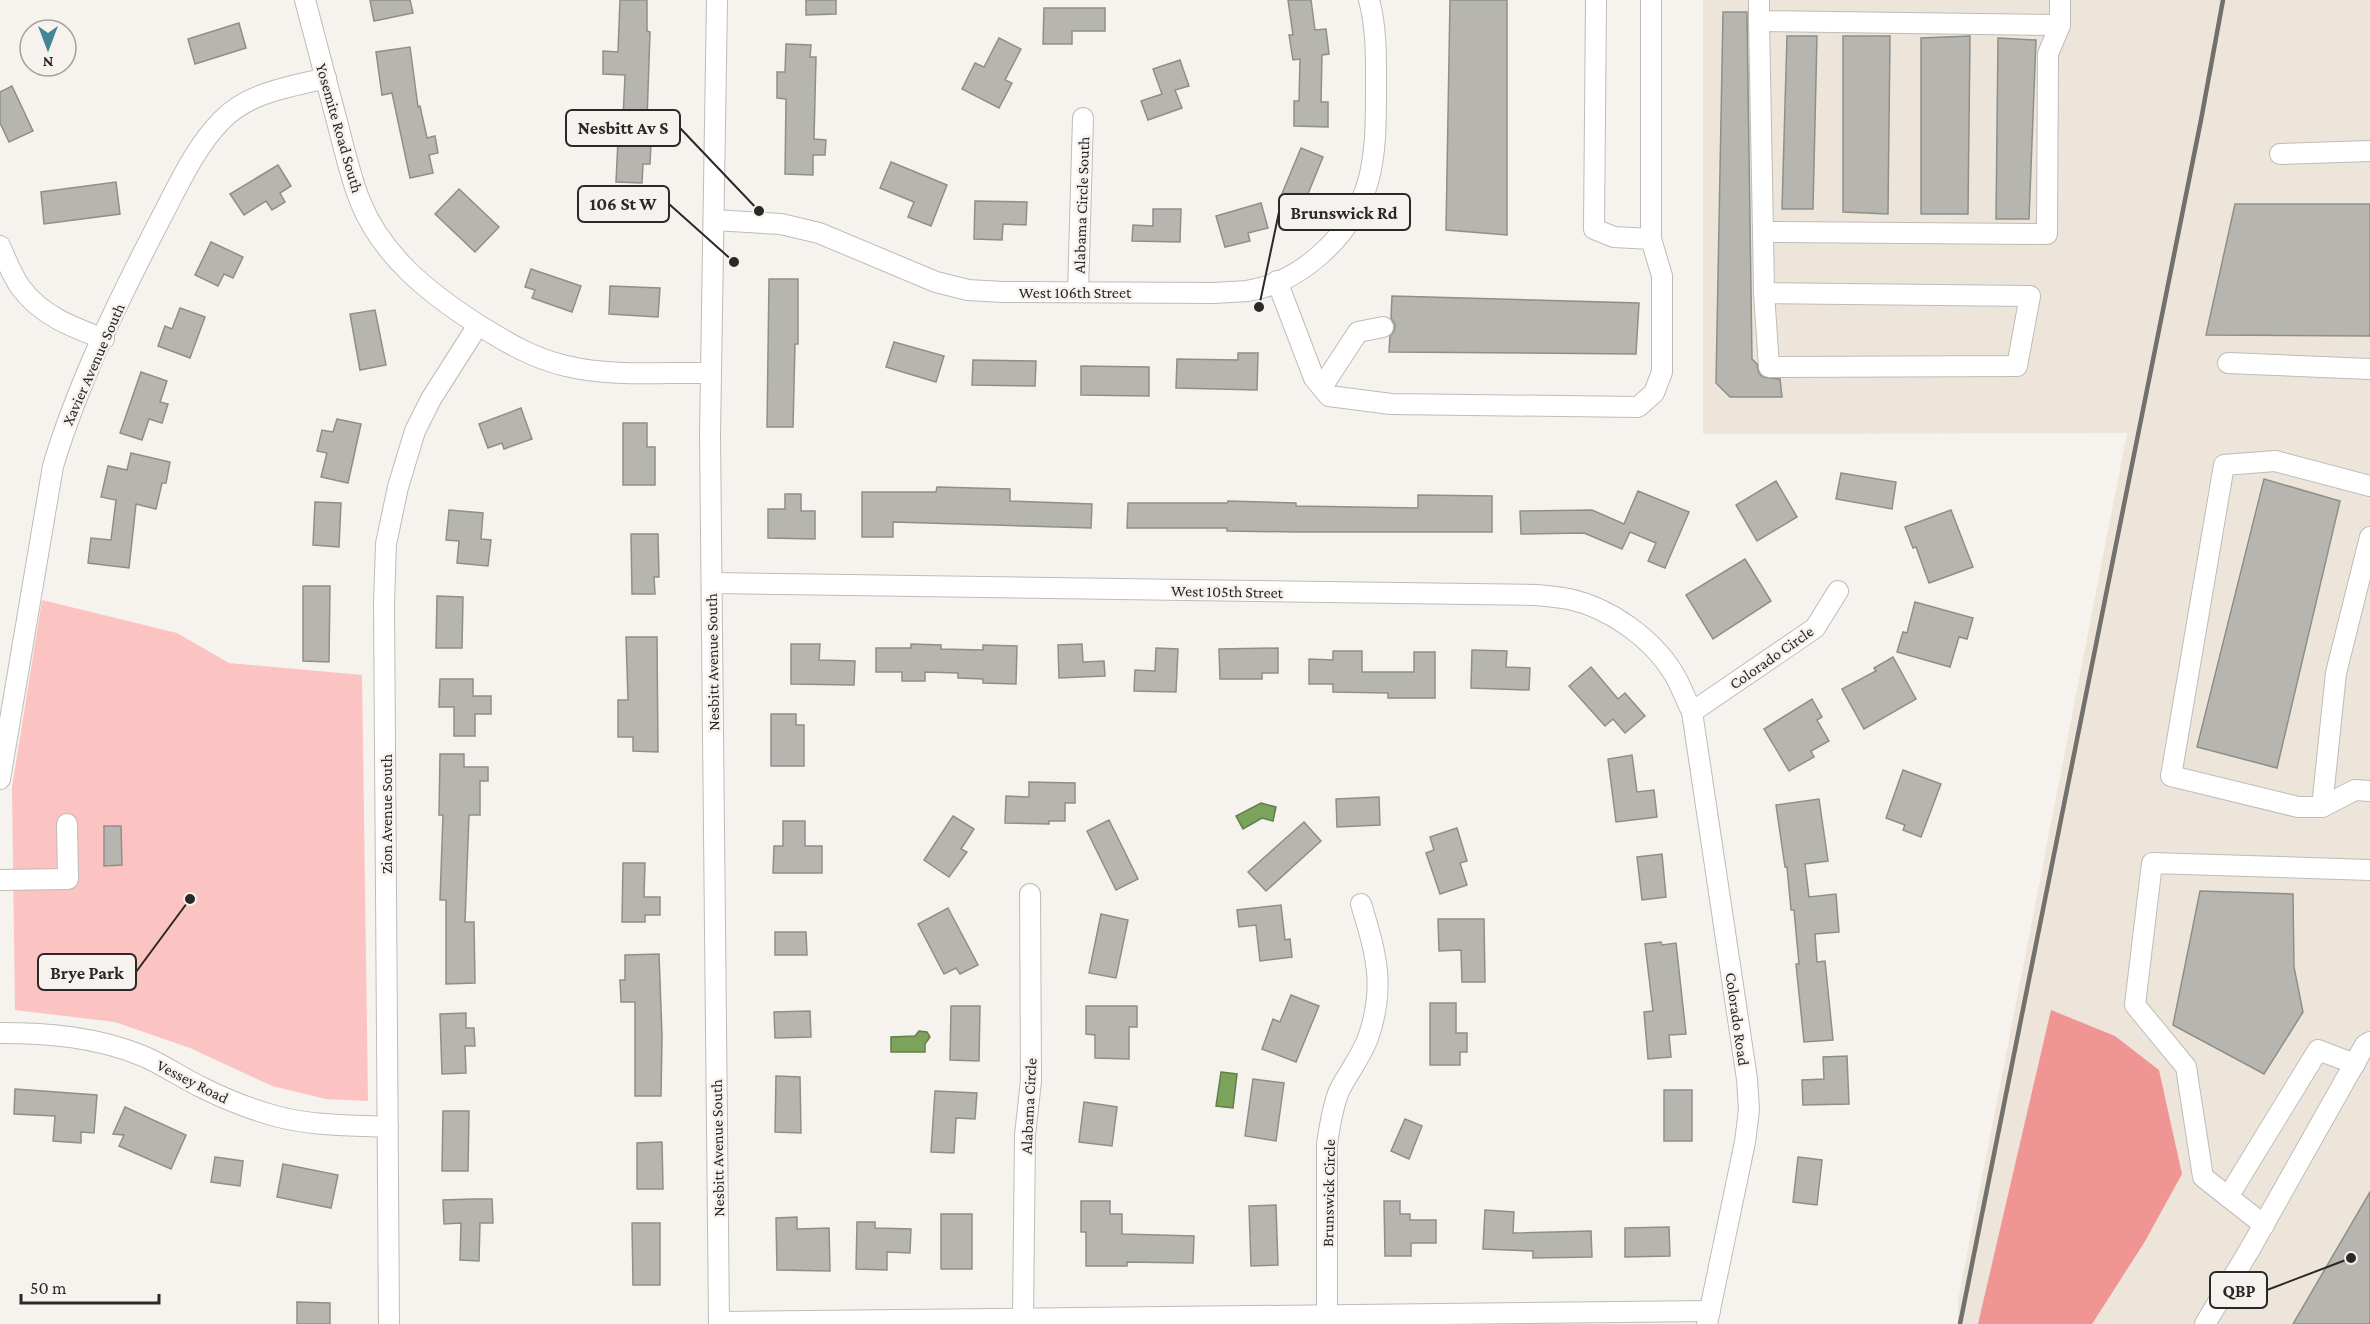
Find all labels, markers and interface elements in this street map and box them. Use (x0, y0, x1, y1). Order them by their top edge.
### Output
north arrow (18, 18, 78, 78)
text: N (42, 54, 53, 71)
street label: Yosemite Road South (313, 61, 366, 195)
callout: Nesbitt Av S (566, 110, 680, 146)
text: Nesbitt Av S (578, 118, 668, 138)
street label: Alabama Circle South (1071, 136, 1092, 274)
callout: 106 St W (578, 186, 669, 222)
text: 106 St W (589, 194, 657, 214)
callout: Brunswick Rd (1279, 194, 1410, 230)
text: Brunswick Rd (1291, 203, 1398, 223)
street label: West 106th Street (1019, 284, 1132, 301)
street label: Xavier Avenue South (59, 300, 128, 428)
street label: West 105th Street (1171, 582, 1284, 601)
street label: Nesbitt Avenue South (703, 593, 722, 731)
street label: Colorado Circle (1726, 622, 1816, 693)
street label: Zion Avenue South (378, 754, 395, 874)
callout: Brye Park (38, 954, 136, 990)
text: Brye Park (50, 963, 124, 983)
street label: Colorado Road (1723, 971, 1753, 1067)
street label: Vessey Road (154, 1056, 232, 1108)
street label: Alabama Circle (1017, 1057, 1040, 1155)
street label: Nesbitt Avenue South (708, 1079, 727, 1217)
street label: Brunswick Circle (1319, 1139, 1338, 1247)
scale bar (21, 1267, 159, 1305)
callout: QBP (2210, 1272, 2267, 1308)
text: 50 m (30, 1278, 67, 1298)
text: QBP (2223, 1281, 2256, 1301)

